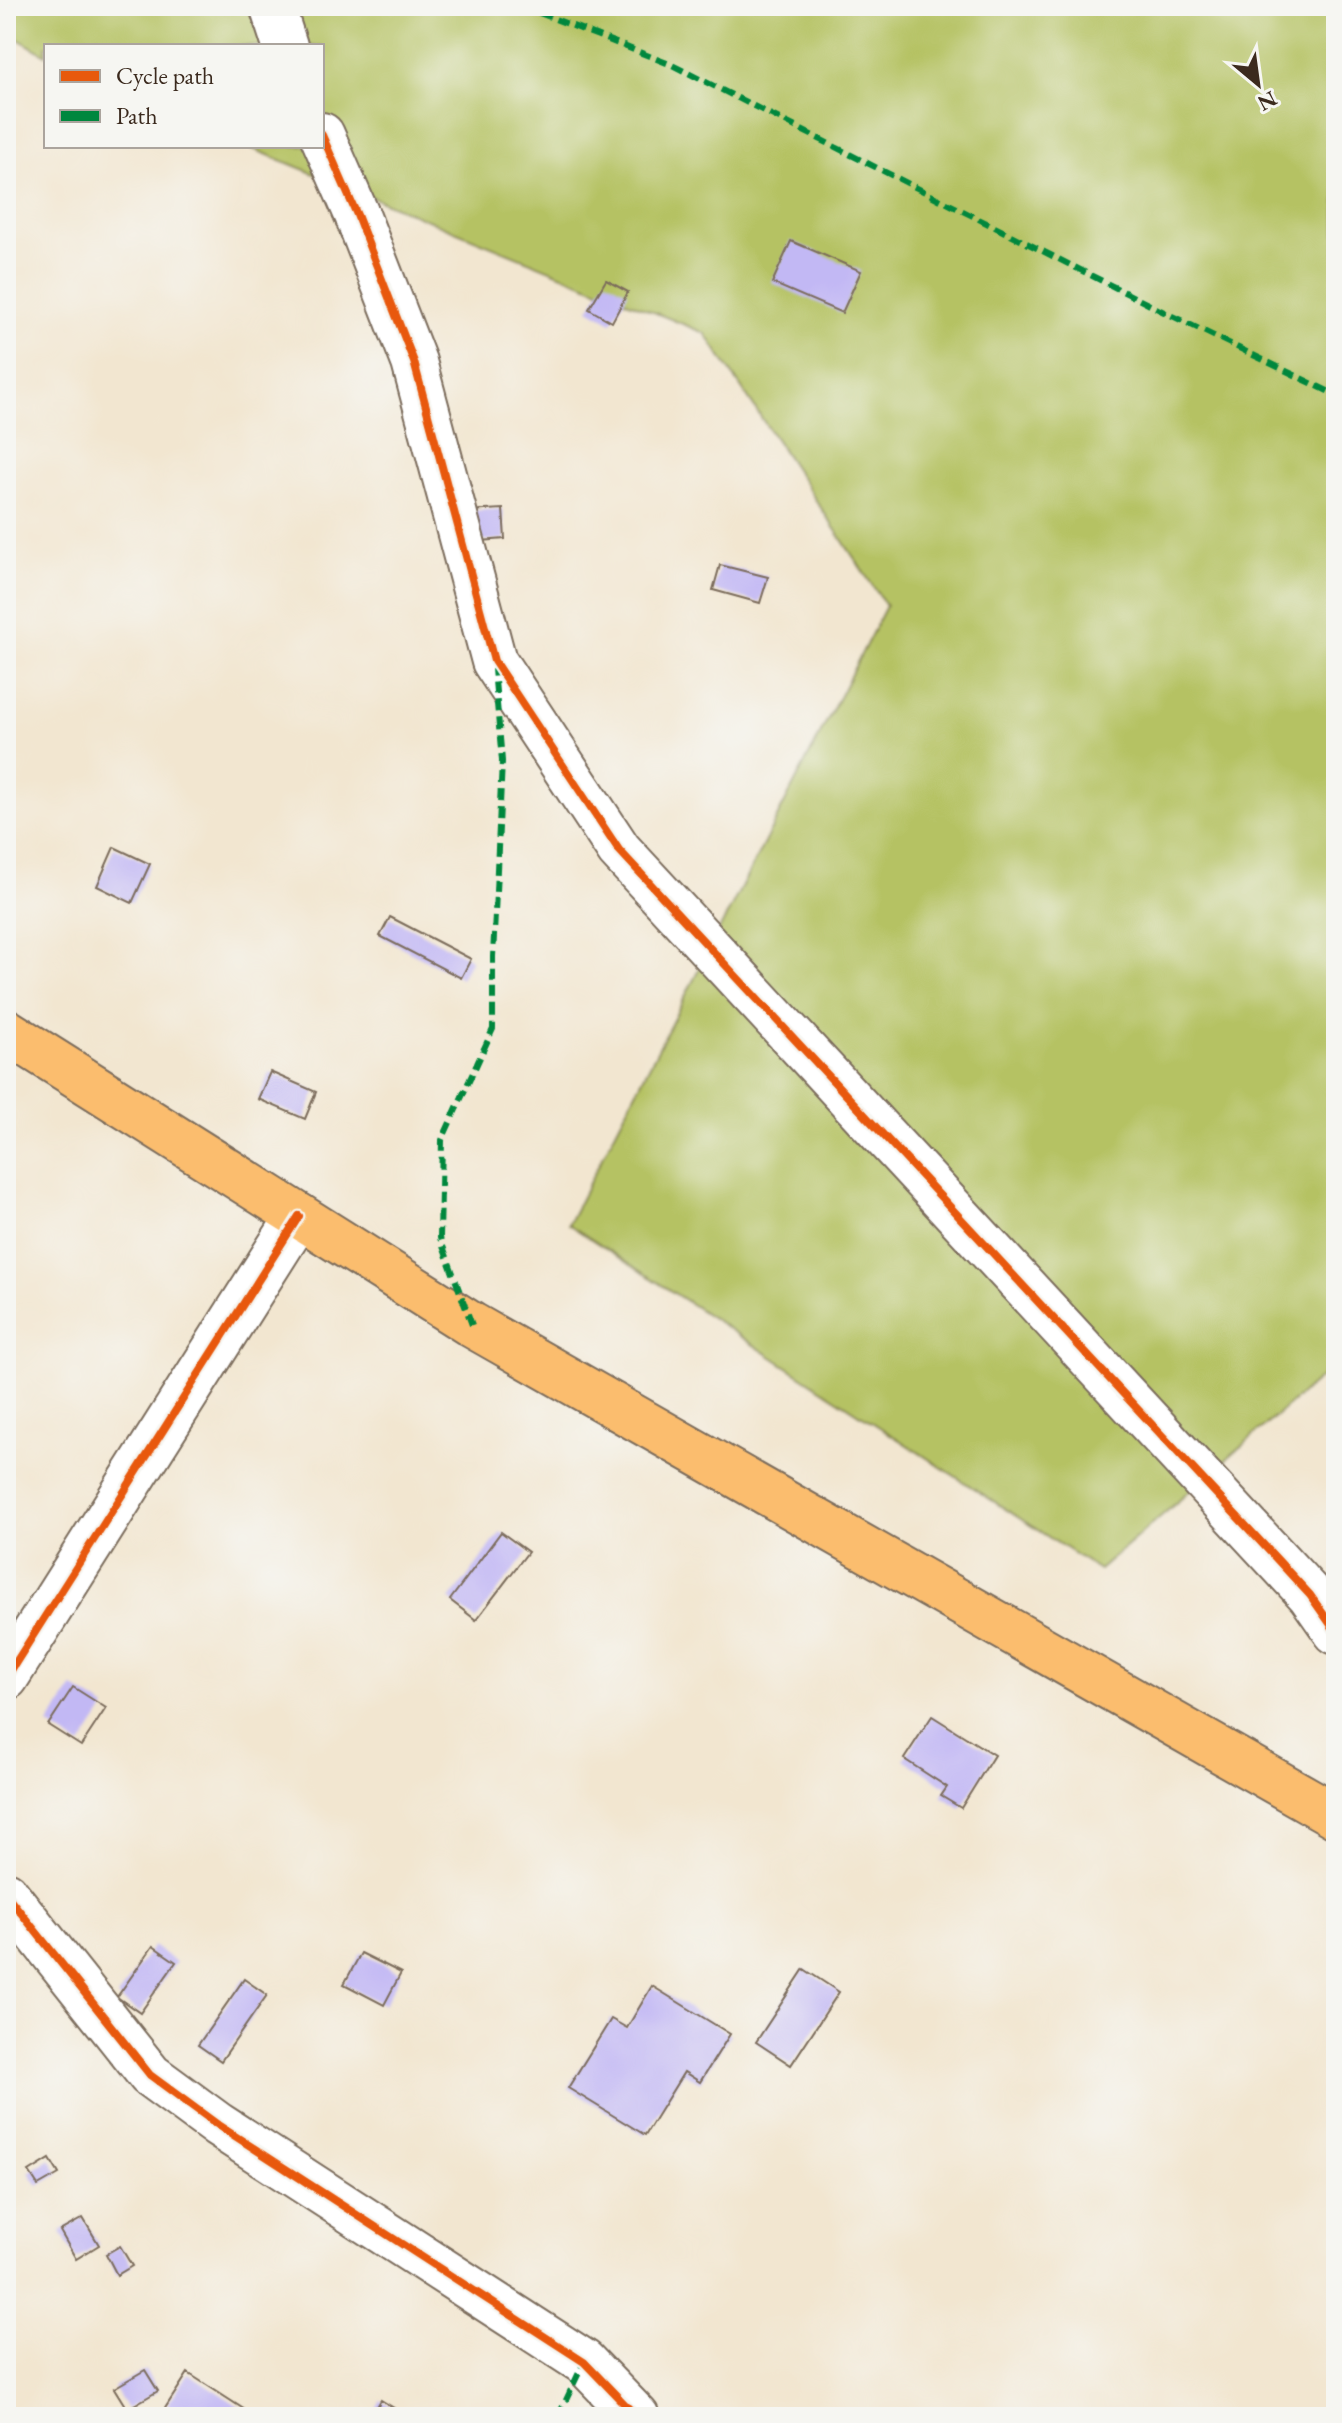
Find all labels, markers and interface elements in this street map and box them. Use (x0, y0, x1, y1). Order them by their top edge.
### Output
legend (44, 44, 324, 148)
north arrow (1218, 44, 1298, 124)
text: Cycle path (116, 60, 214, 91)
text: N (1252, 84, 1282, 118)
text: Path (116, 100, 158, 131)

